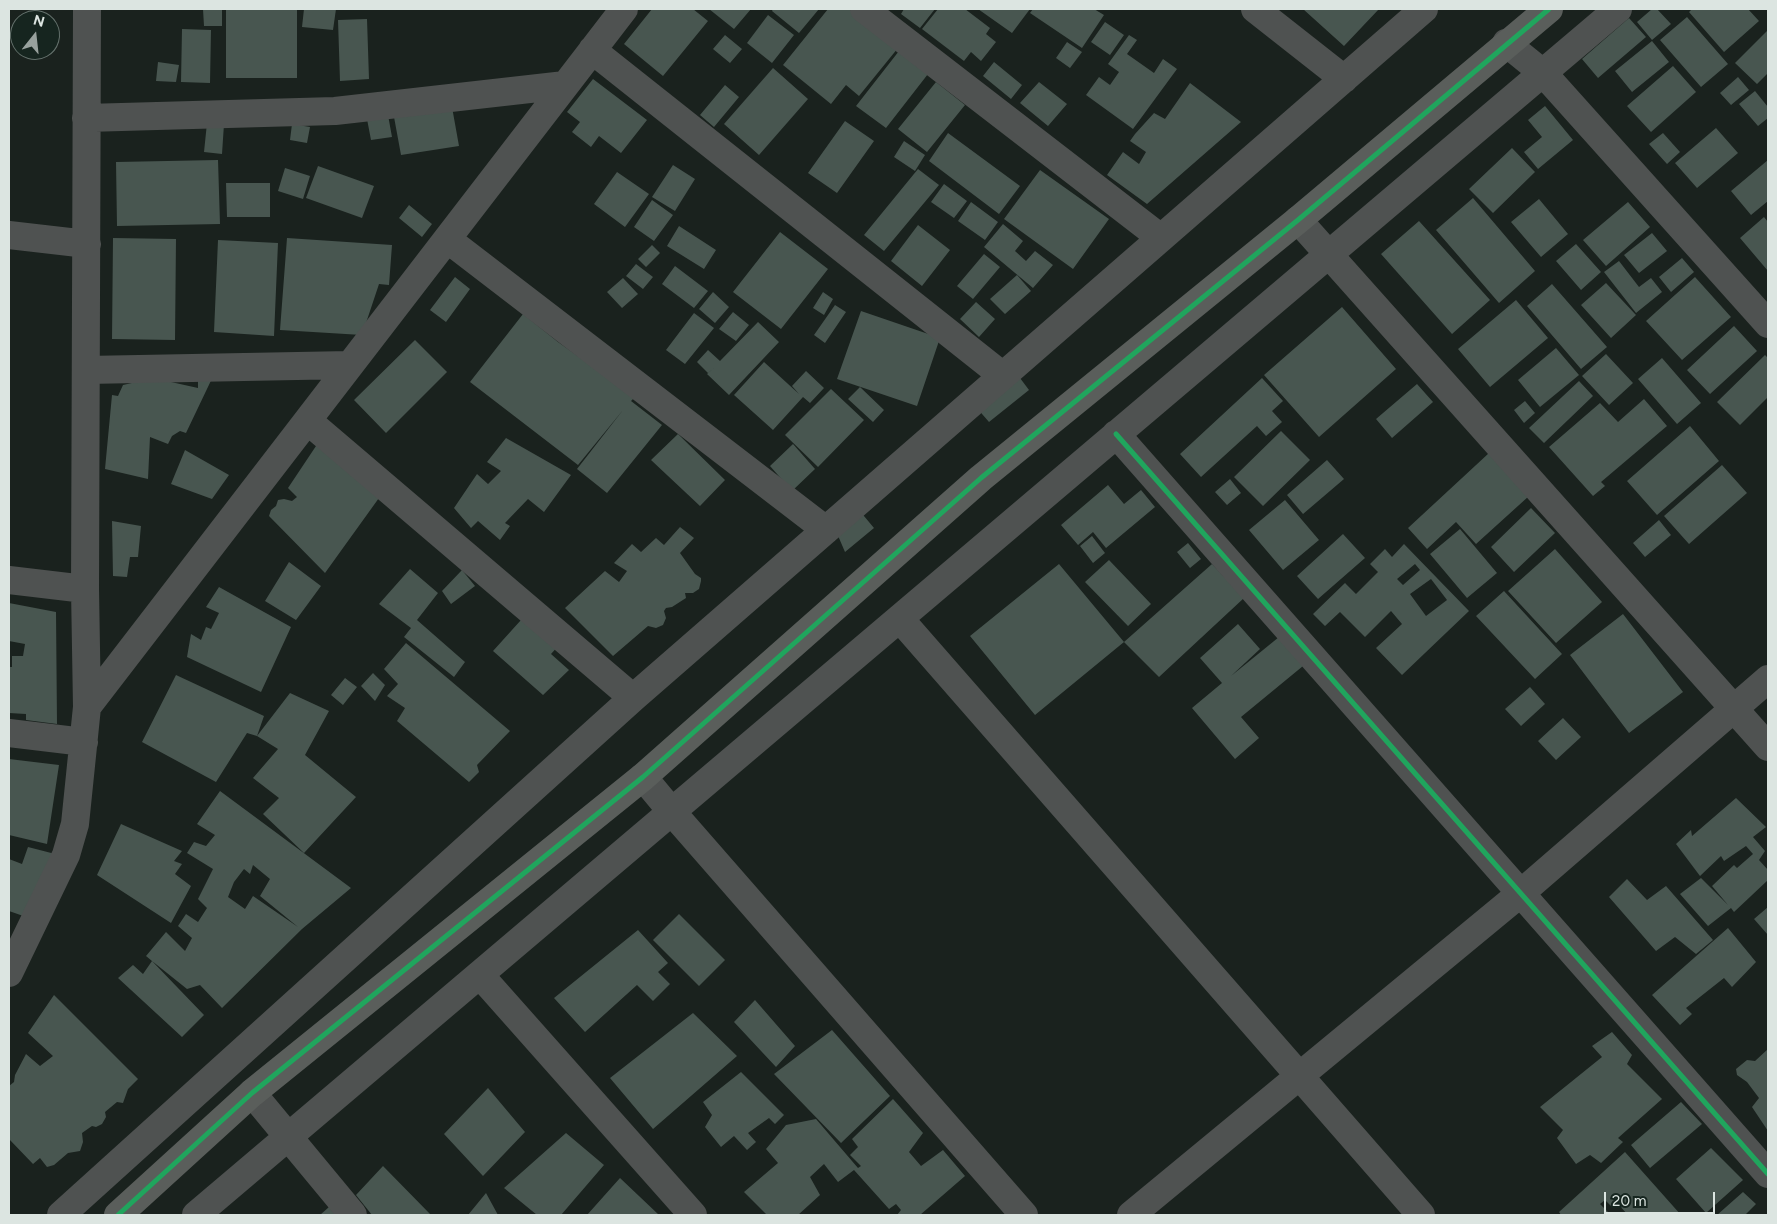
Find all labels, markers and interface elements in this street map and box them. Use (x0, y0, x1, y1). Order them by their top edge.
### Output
north arrow (10, 10, 60, 60)
text: N (31, 11, 47, 31)
scale bar (1607, 1182, 1718, 1214)
text: 20 m (1612, 1192, 1646, 1210)

